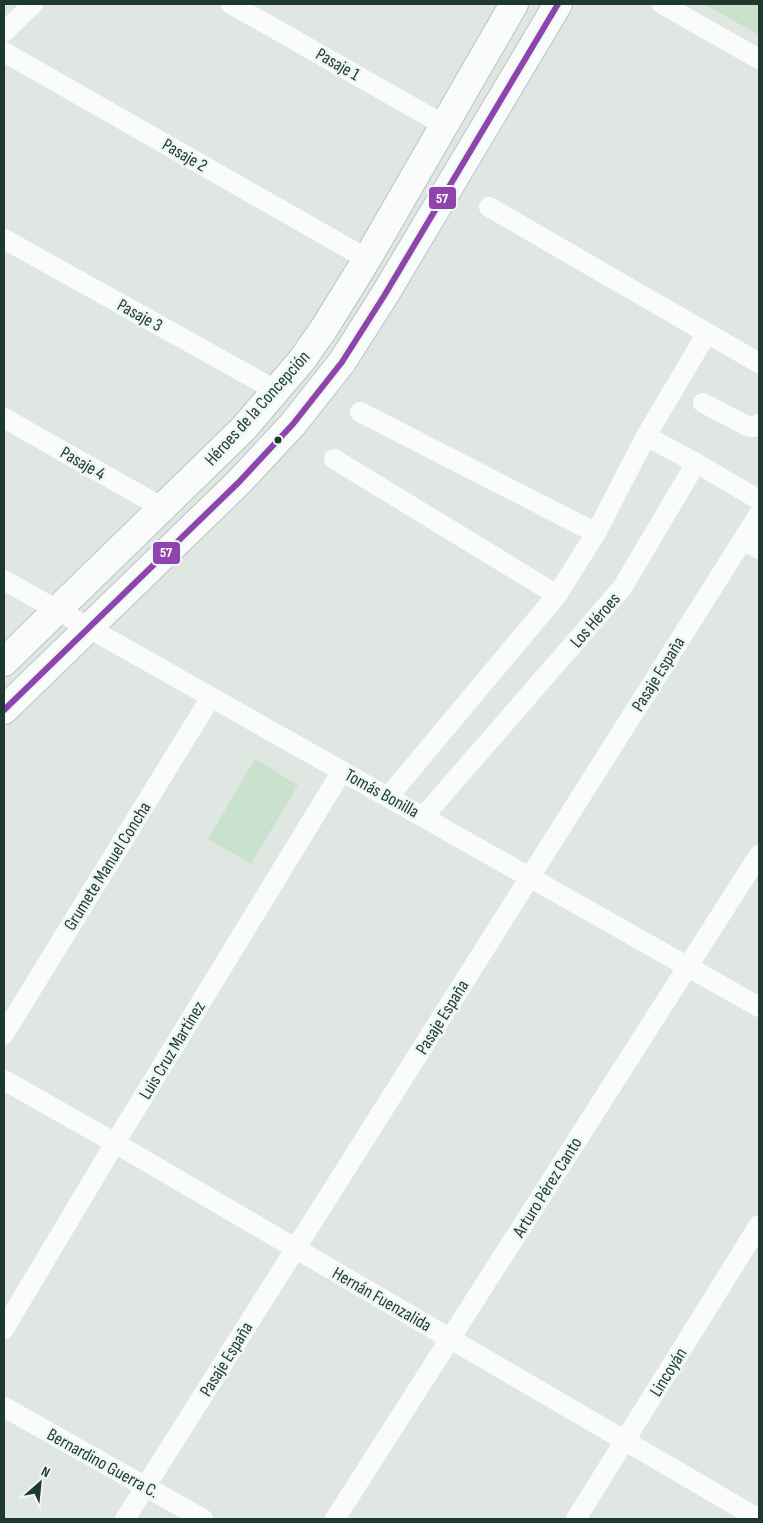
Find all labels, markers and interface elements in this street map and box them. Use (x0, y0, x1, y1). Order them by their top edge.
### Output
street label: Pasaje 1 (312, 44, 364, 86)
street label: Pasaje 2 (159, 134, 211, 177)
line badge: 57 (428, 186, 457, 210)
text: 57 (436, 190, 449, 207)
street label: Pasaje 3 (113, 295, 166, 336)
street label: Héroes de la Concepción (200, 347, 314, 470)
unlabelled marker (273, 435, 283, 445)
street label: Pasaje 4 (57, 442, 109, 485)
line badge: 57 (152, 541, 181, 565)
text: 57 (160, 544, 173, 561)
street label: Los Héroes (566, 589, 625, 652)
street label: Pasaje España (627, 633, 690, 715)
street label: Tomás Bonilla (341, 764, 423, 822)
street label: Grumete Manuel Concha (59, 798, 156, 934)
street label: Pasaje España (411, 976, 474, 1058)
street label: Luis Cruz Martínez (135, 997, 210, 1103)
street label: Arturo Pérez Canto (508, 1133, 587, 1242)
street label: Hernán Fuenzalida (328, 1263, 435, 1336)
street label: Pasaje España (195, 1318, 258, 1400)
street label: Lincoyán (645, 1344, 691, 1401)
street label: Bernardino Guerra C. (43, 1424, 162, 1503)
north arrow (15, 1458, 65, 1508)
text: N (38, 1463, 53, 1481)

